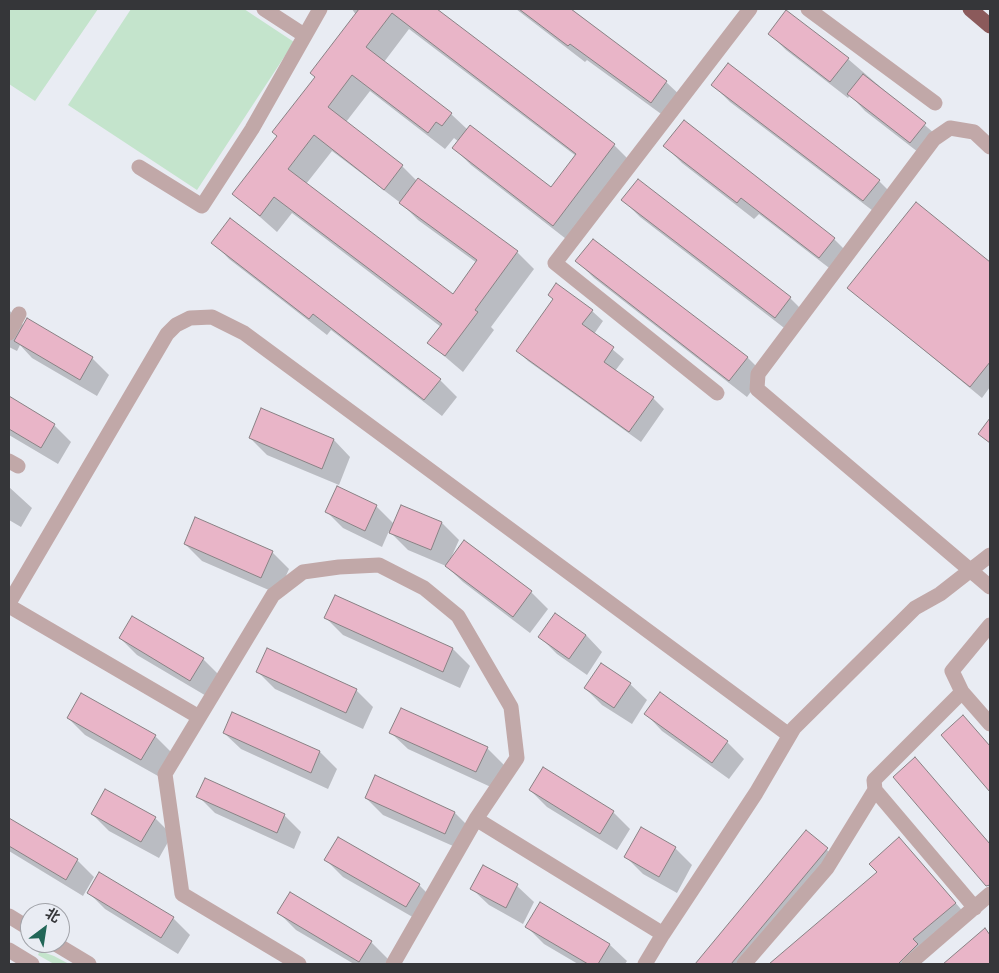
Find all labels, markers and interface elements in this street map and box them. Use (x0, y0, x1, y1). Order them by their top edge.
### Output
north arrow (20, 903, 70, 953)
text: 北 (43, 906, 62, 926)

